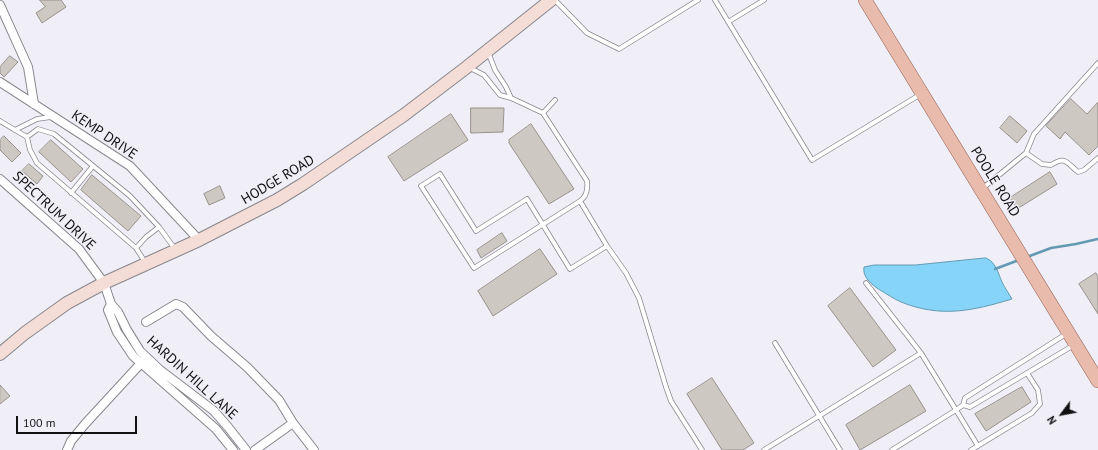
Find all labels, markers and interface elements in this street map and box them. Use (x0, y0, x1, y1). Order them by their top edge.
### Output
street label: KEMP DRIVE (68, 107, 140, 163)
street label: POOLE ROAD (967, 144, 1023, 220)
street label: HODGE ROAD (238, 152, 318, 208)
street label: SPECTRUM DRIVE (9, 168, 99, 254)
street label: HARDIN HILL LANE (143, 333, 241, 423)
north arrow (1042, 394, 1082, 434)
scale bar (18, 408, 139, 434)
text: N (1044, 414, 1060, 427)
text: 100 m (23, 415, 56, 430)

